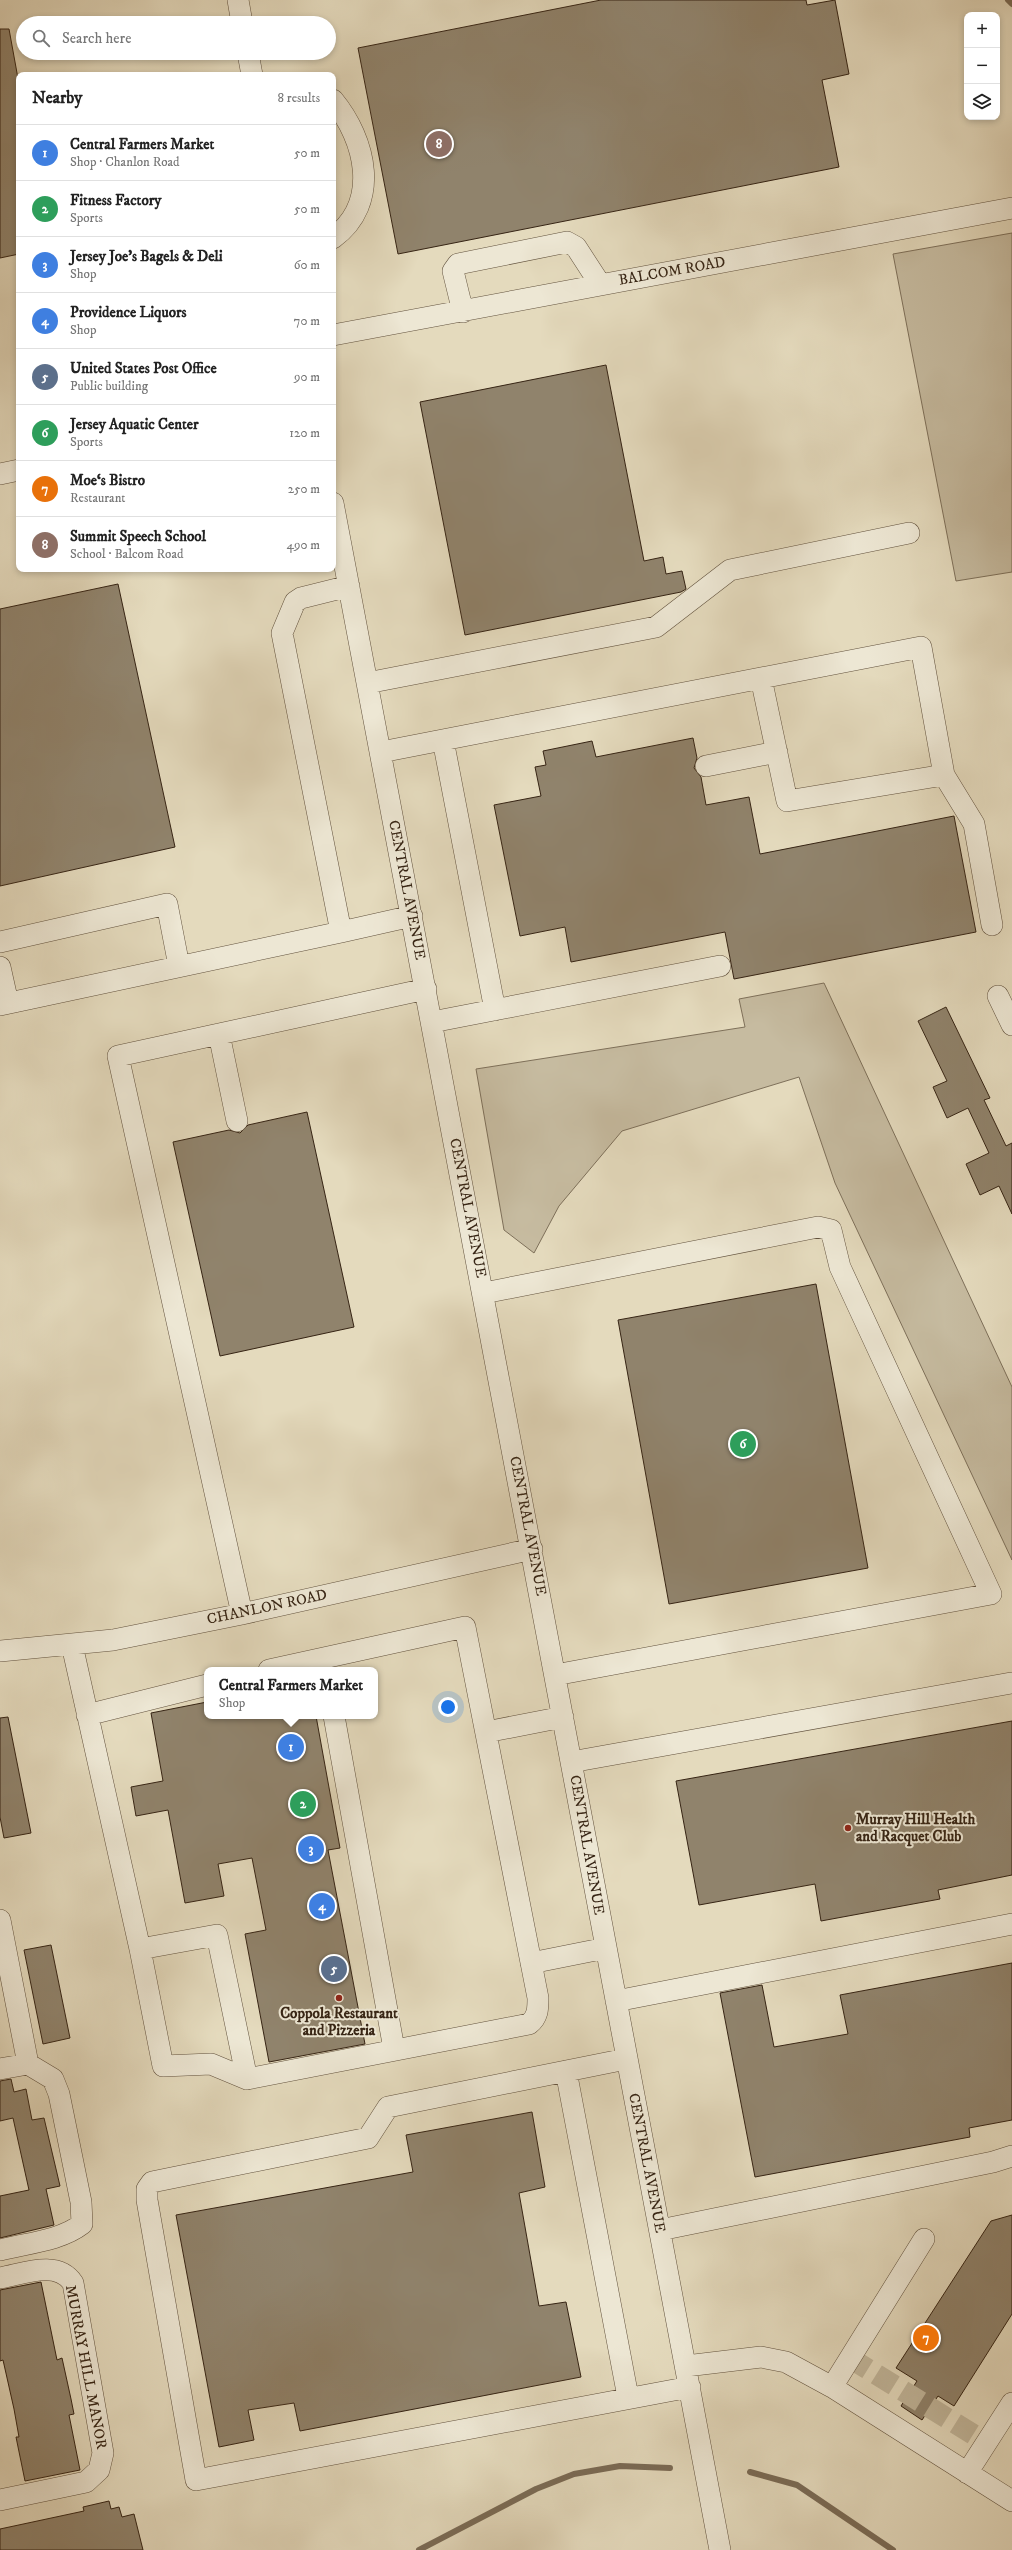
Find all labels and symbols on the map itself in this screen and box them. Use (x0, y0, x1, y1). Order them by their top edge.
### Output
pin: 8 (426, 129, 452, 159)
street label: BALCOM ROAD (617, 252, 727, 290)
street label: CENTRAL AVENUE (384, 819, 430, 962)
street label: CENTRAL AVENUE (445, 1137, 491, 1280)
pin: 6 (730, 1429, 756, 1459)
street label: CENTRAL AVENUE (505, 1455, 551, 1598)
street label: CHANLON ROAD (205, 1585, 329, 1629)
your location (438, 1697, 458, 1717)
pin: 1 (278, 1732, 304, 1762)
street label: CENTRAL AVENUE (565, 1774, 609, 1917)
pin: 2 (290, 1789, 316, 1819)
place label: Murray Hill Health and Racquet Club (856, 1810, 975, 1847)
marker: Murray Hill Health and Racquet Club (843, 1823, 853, 1833)
pin: 3 (298, 1834, 324, 1864)
pin: 4 (309, 1891, 335, 1921)
pin: 5 (321, 1954, 347, 1984)
marker: Coppola Restaurant and Pizzeria (334, 1993, 344, 2003)
place label: Coppola Restaurant and Pizzeria (280, 2004, 398, 2040)
street label: CENTRAL AVENUE (624, 2092, 670, 2235)
street label: MURRAY HILL MANOR (61, 2283, 111, 2451)
pin: 7 (913, 2323, 939, 2353)

